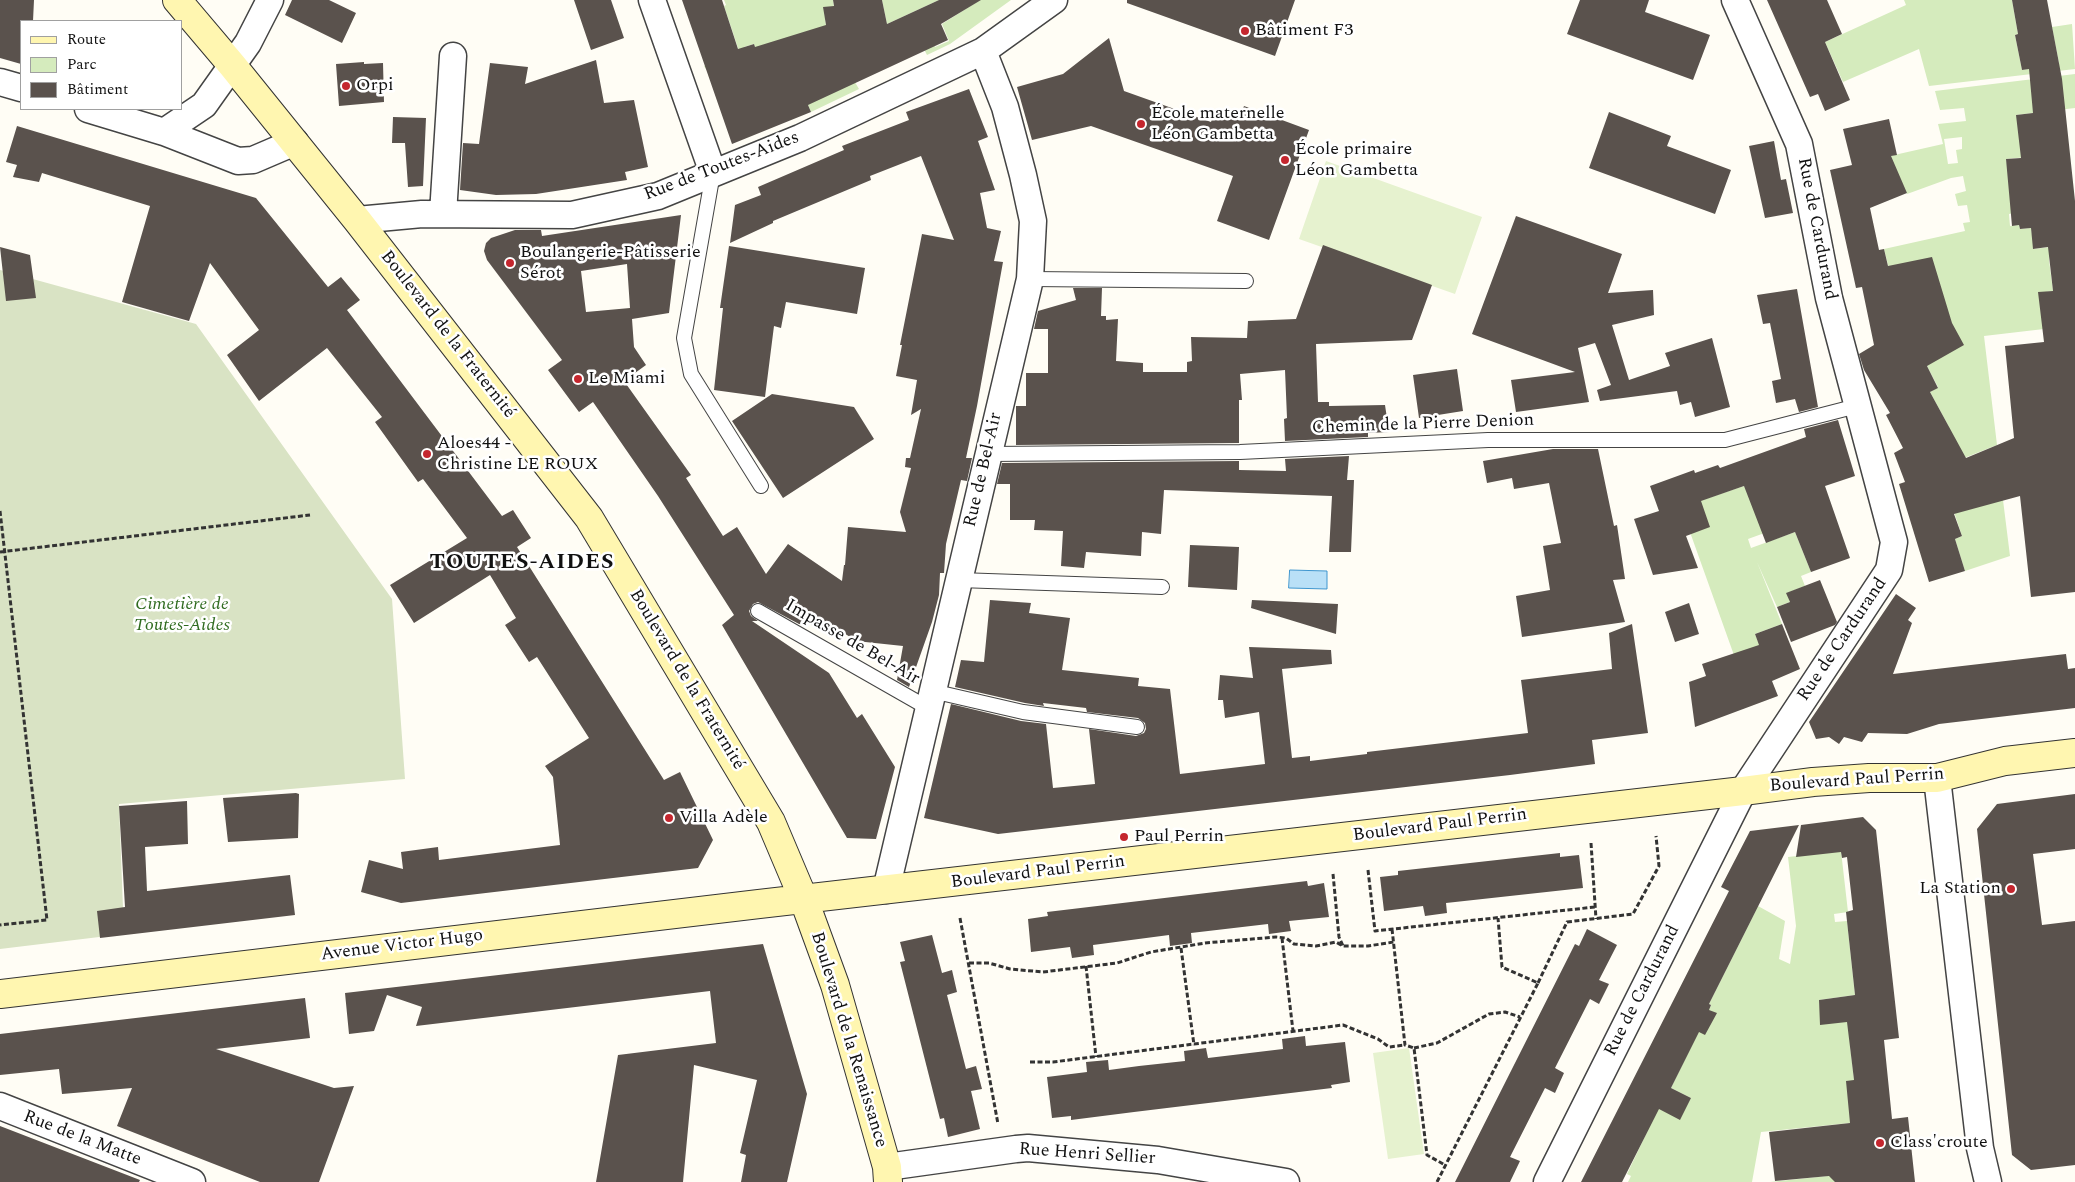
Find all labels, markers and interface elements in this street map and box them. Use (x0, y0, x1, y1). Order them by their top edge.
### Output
legend (20, 20, 182, 110)
place label: Bâtiment F3 (1255, 20, 1353, 42)
marker: Bâtiment F3 (1239, 25, 1251, 37)
text: Route (67, 28, 106, 51)
text: Parc (67, 53, 97, 76)
place label: Orpi (356, 75, 394, 97)
text: Bâtiment (67, 78, 128, 101)
marker: Orpi (340, 80, 352, 92)
place label: École maternelle Léon Gambetta (1151, 103, 1284, 146)
marker: École maternelle Léon Gambetta (1135, 118, 1147, 130)
street label: Rue de Toutes-Aides (641, 127, 803, 207)
place label: École primaire Léon Gambetta (1295, 139, 1418, 182)
marker: École primaire Léon Gambetta (1279, 154, 1291, 166)
street label: Rue de Cardurand (1792, 156, 1840, 302)
place label: Boulangerie-Pâtisserie Sérot (520, 242, 701, 284)
street label: Boulevard de la Fraternité (375, 247, 519, 423)
marker: Boulangerie-Pâtisserie Sérot (504, 257, 516, 269)
place label: Le Miami (588, 368, 665, 390)
marker: Le Miami (572, 373, 584, 385)
street label: Chemin de la Pierre Denion (1312, 410, 1534, 440)
street label: Rue de Bel-Air (960, 411, 1008, 529)
place label: Aloes44 - Christine LE ROUX (437, 433, 598, 476)
marker: Aloes44 - Christine LE ROUX (421, 448, 433, 460)
district label: TOUTES-AIDES (428, 551, 616, 577)
street label: Rue de Cardurand (1794, 574, 1892, 706)
street label: Boulevard de la Fraternité (623, 586, 749, 774)
park label: Cimetière de Toutes-Aides (134, 594, 230, 636)
street label: Impasse de Bel-Air (781, 596, 923, 690)
street label: Boulevard Paul Perrin (1769, 764, 1945, 798)
street label: Boulevard Paul Perrin (1352, 805, 1528, 847)
place label: Villa Adèle (679, 807, 768, 829)
marker: Villa Adèle (663, 812, 675, 824)
place label: Paul Perrin (1134, 826, 1224, 848)
marker: Paul Perrin (1118, 831, 1130, 843)
street label: Boulevard Paul Perrin (950, 852, 1126, 894)
place label: La Station (1919, 878, 2001, 900)
marker: La Station (2005, 883, 2017, 895)
street label: Rue de Cardurand (1601, 922, 1685, 1060)
street label: Avenue Victor Hugo (320, 925, 484, 967)
street label: Boulevard de la Renaissance (805, 930, 891, 1150)
street label: Rue de la Matte (20, 1107, 144, 1171)
place label: Class'croute (1890, 1132, 1988, 1154)
marker: Class'croute (1874, 1137, 1886, 1149)
street label: Rue Henri Sellier (1018, 1139, 1156, 1171)

